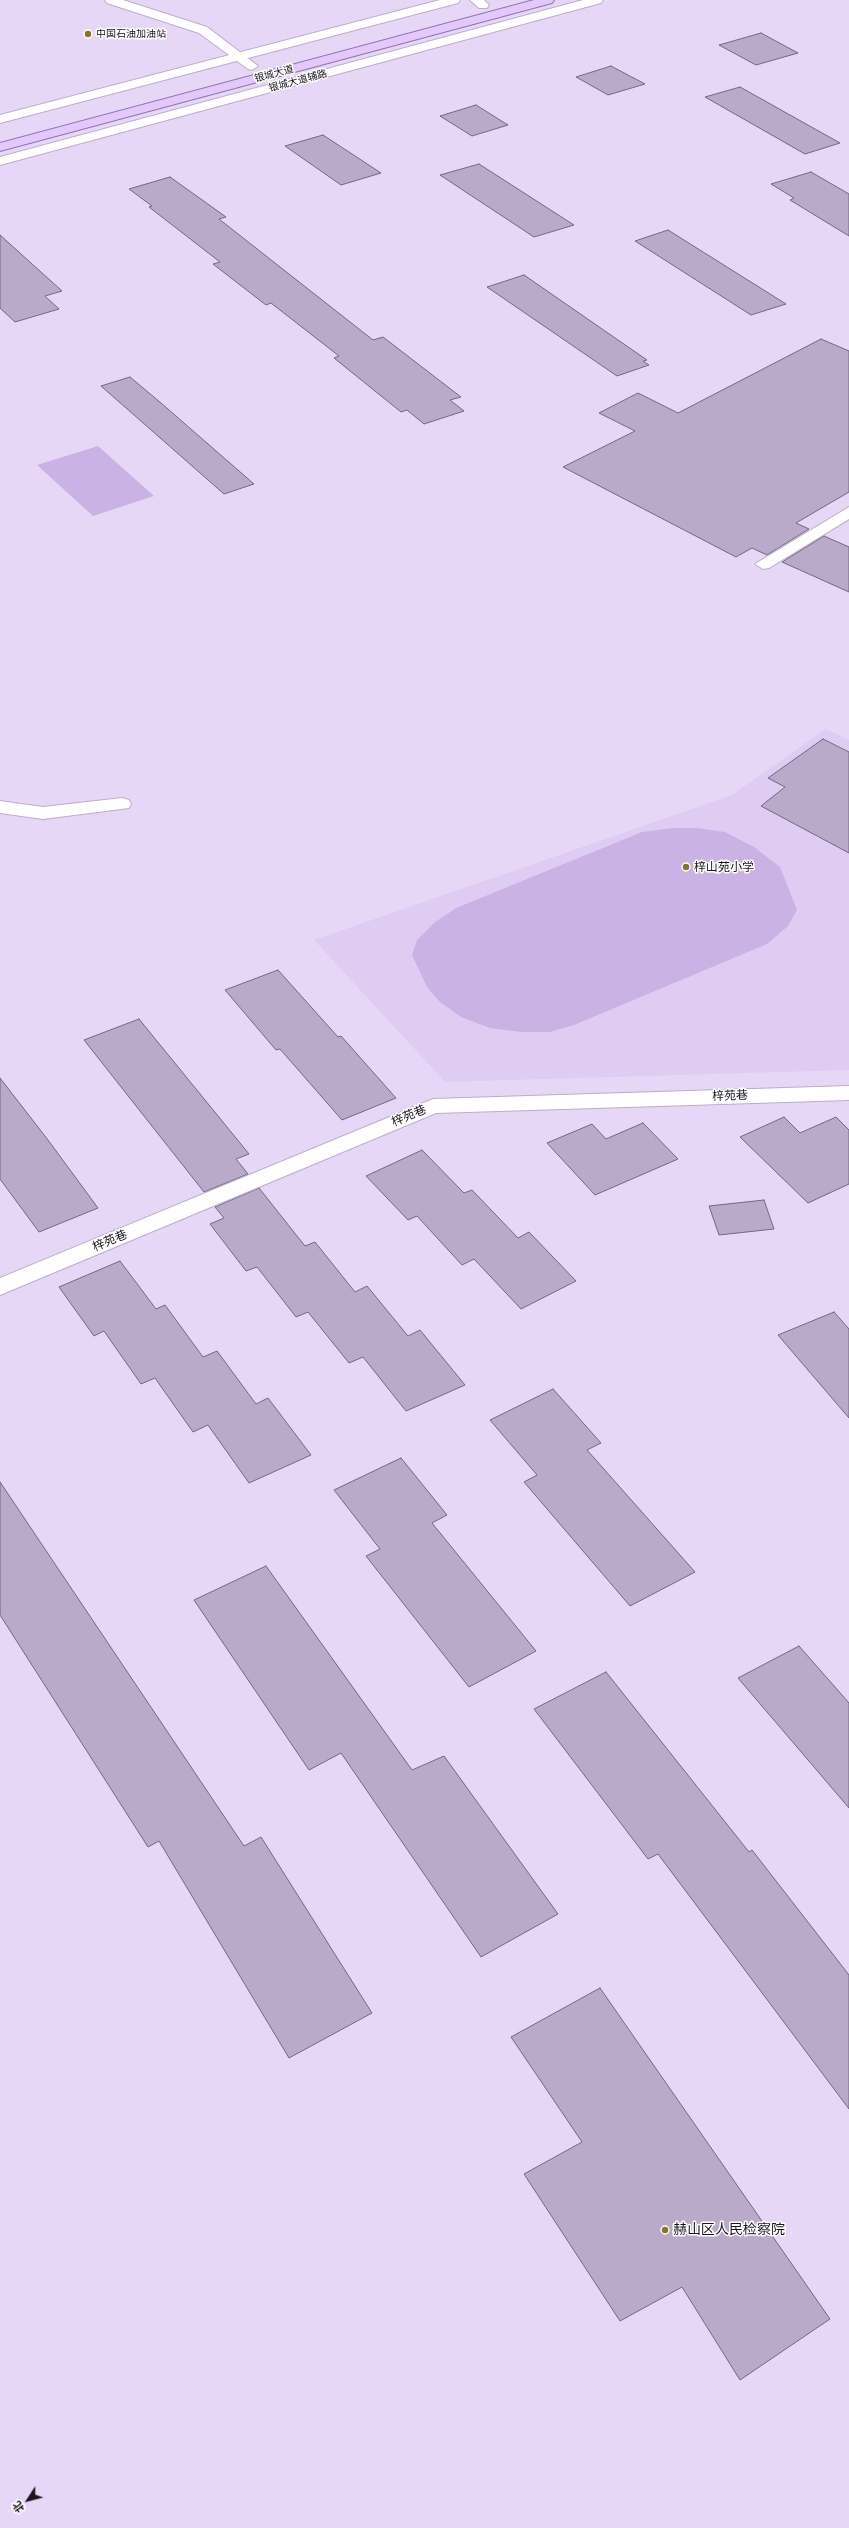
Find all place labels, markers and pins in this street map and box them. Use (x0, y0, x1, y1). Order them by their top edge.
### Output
place label: 中国石油加油站 (96, 28, 166, 40)
marker: 中国石油加油站 (83, 29, 93, 39)
place label: 梓山苑小学 (694, 860, 754, 874)
marker: 梓山苑小学 (681, 862, 691, 872)
place label: 赫山区人民检察院 (673, 2222, 785, 2238)
marker: 赫山区人民检察院 (660, 2225, 670, 2235)

